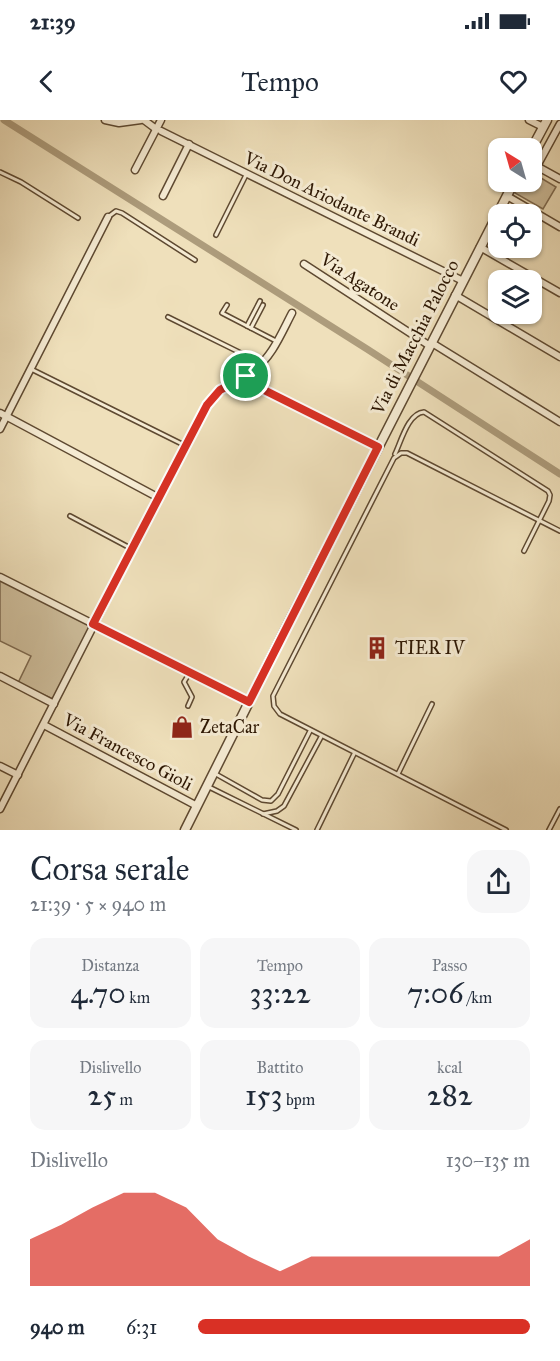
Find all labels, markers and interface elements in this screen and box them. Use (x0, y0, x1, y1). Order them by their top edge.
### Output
text: 21:39 (30, 8, 76, 35)
icon: back (30, 65, 63, 98)
text: Tempo (241, 65, 319, 98)
icon: heart (497, 65, 530, 98)
north arrow (488, 138, 542, 192)
map controls (488, 138, 542, 324)
street label: Via Don Ariodante Brandi (240, 146, 424, 251)
button: locate (488, 204, 542, 258)
street label: Via Agatone (315, 248, 404, 317)
street label: Via di Macchia Palocco (366, 256, 464, 419)
button: layers (488, 270, 542, 324)
pin (220, 350, 271, 401)
icon: arrive (229, 359, 262, 392)
building icon: TIER IV (364, 635, 390, 661)
place label: TIER IV (395, 637, 466, 659)
street label: Via Francesco Gioli (59, 708, 197, 795)
shop icon: ZetaCar (169, 714, 195, 740)
place label: ZetaCar (200, 716, 260, 738)
text: Corsa serale (30, 849, 189, 889)
button: share (467, 850, 530, 913)
text: 21:39 · 5 × 940 m (30, 892, 166, 916)
text: Distanza (81, 956, 139, 975)
text: Tempo (257, 956, 303, 975)
text: Passo (432, 956, 467, 975)
text: 4.70 (71, 975, 126, 1011)
text: 33:22 (249, 975, 311, 1011)
text: 7:06 (407, 975, 464, 1011)
text: km (126, 988, 150, 1007)
text: /km (464, 988, 492, 1007)
text: Dislivello (79, 1058, 141, 1077)
text: Battito (257, 1058, 303, 1077)
text: kcal (437, 1058, 462, 1077)
text: 25 (88, 1077, 116, 1113)
text: 153 (245, 1077, 282, 1113)
text: 282 (427, 1077, 472, 1113)
text: m (116, 1090, 133, 1109)
text: bpm (282, 1090, 315, 1109)
text: Dislivello (30, 1148, 108, 1172)
text: 130–135 m (446, 1148, 530, 1172)
text: 940 m (30, 1315, 85, 1339)
text: 6:31 (126, 1315, 157, 1339)

